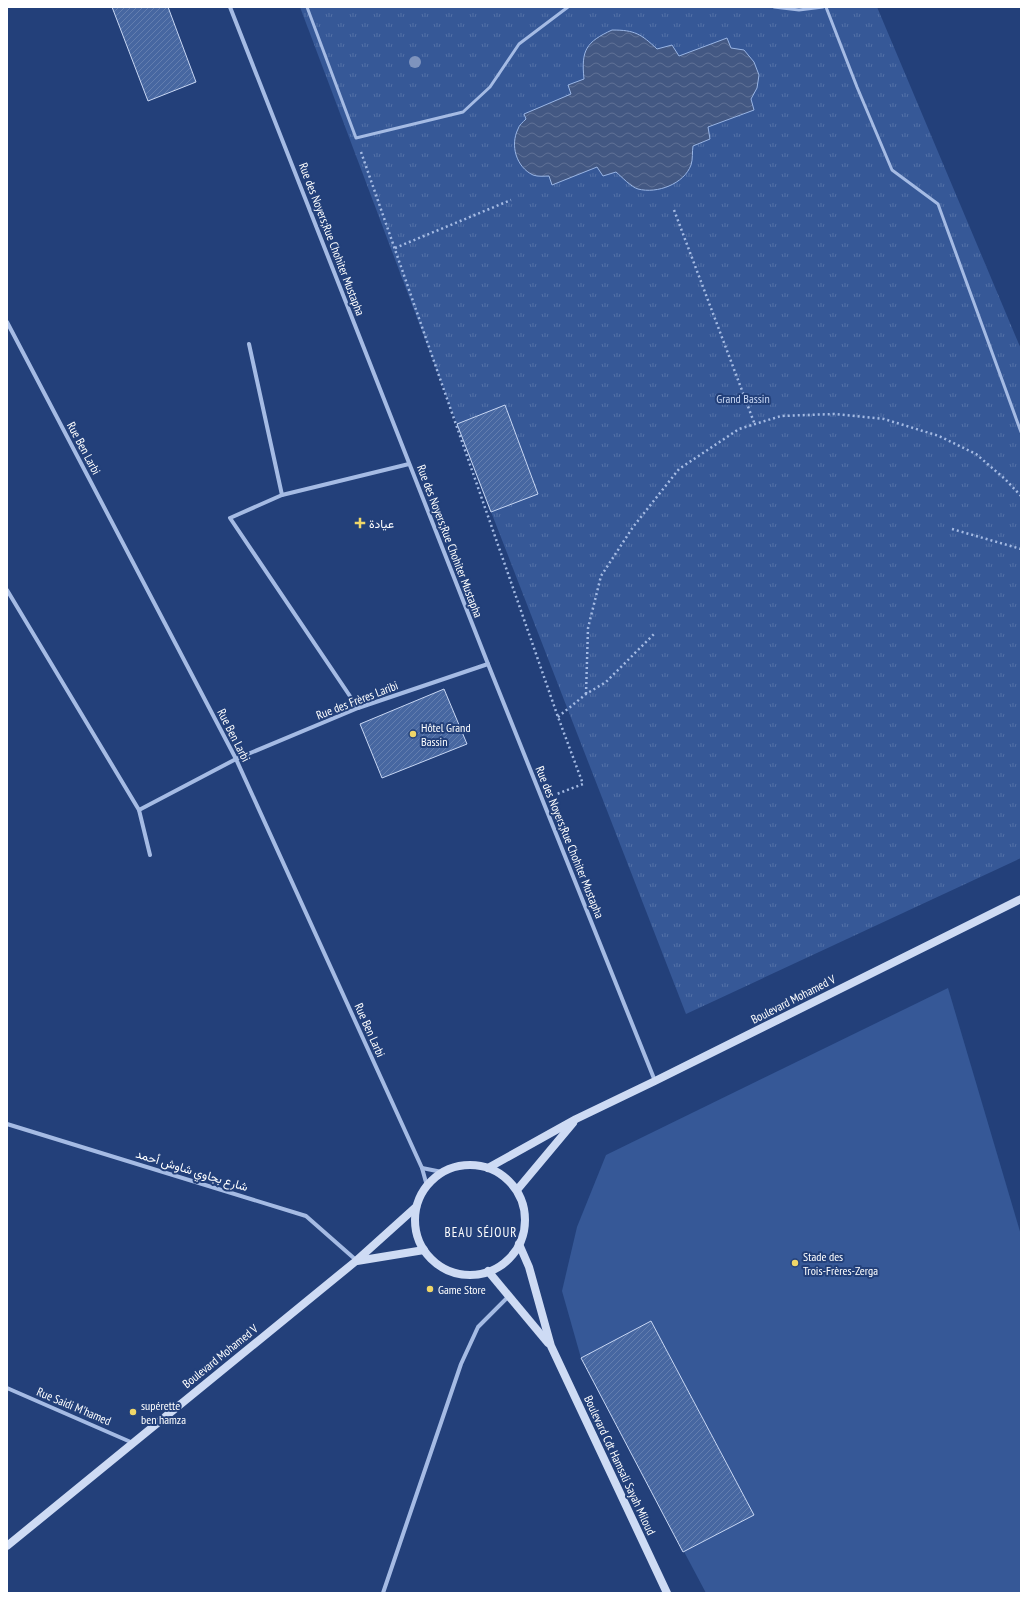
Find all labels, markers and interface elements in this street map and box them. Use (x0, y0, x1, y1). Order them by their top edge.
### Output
street label: Rue des Noyers;Rue Chohiter Mustapha (296, 160, 368, 318)
park label: Grand Bassin (716, 391, 770, 406)
street label: Rue Ben Larbi (64, 419, 104, 477)
street label: Rue des Noyers;Rue Chohiter Mustapha (414, 462, 486, 620)
place label: عيادة (369, 516, 394, 531)
marker: عيادة (354, 517, 366, 529)
street label: Rue des Frères Laribi (314, 677, 400, 723)
street label: Rue Ben Larbi (214, 706, 254, 764)
place label: Hôtel Grand Bassin (421, 720, 471, 749)
marker: Hôtel Grand Bassin (408, 729, 418, 739)
street label: Rue des Noyers;Rue Chohiter Mustapha (533, 764, 608, 920)
street label: Boulevard Mohamed V (748, 971, 838, 1027)
street label: Rue Ben Larbi (351, 1001, 389, 1059)
street label: شارع بجاوي شاوش أحمد (133, 1146, 250, 1197)
district label: BEAU SÉJOUR (445, 1224, 517, 1241)
place label: Stade des Trois-Frères-Zerga (803, 1249, 878, 1278)
marker: Stade des Trois-Frères-Zerga (790, 1258, 800, 1268)
place label: Game Store (438, 1282, 486, 1297)
marker: Game Store (425, 1284, 435, 1294)
street label: Boulevard Mohamed V (179, 1321, 261, 1391)
street label: Rue Saidi M'hamed (35, 1384, 113, 1428)
street label: Boulevard Cdt Hamsali Sayah Miloud (581, 1393, 659, 1537)
place label: supérette ben hamza (141, 1398, 186, 1427)
marker: supérette ben hamza (128, 1407, 138, 1417)

